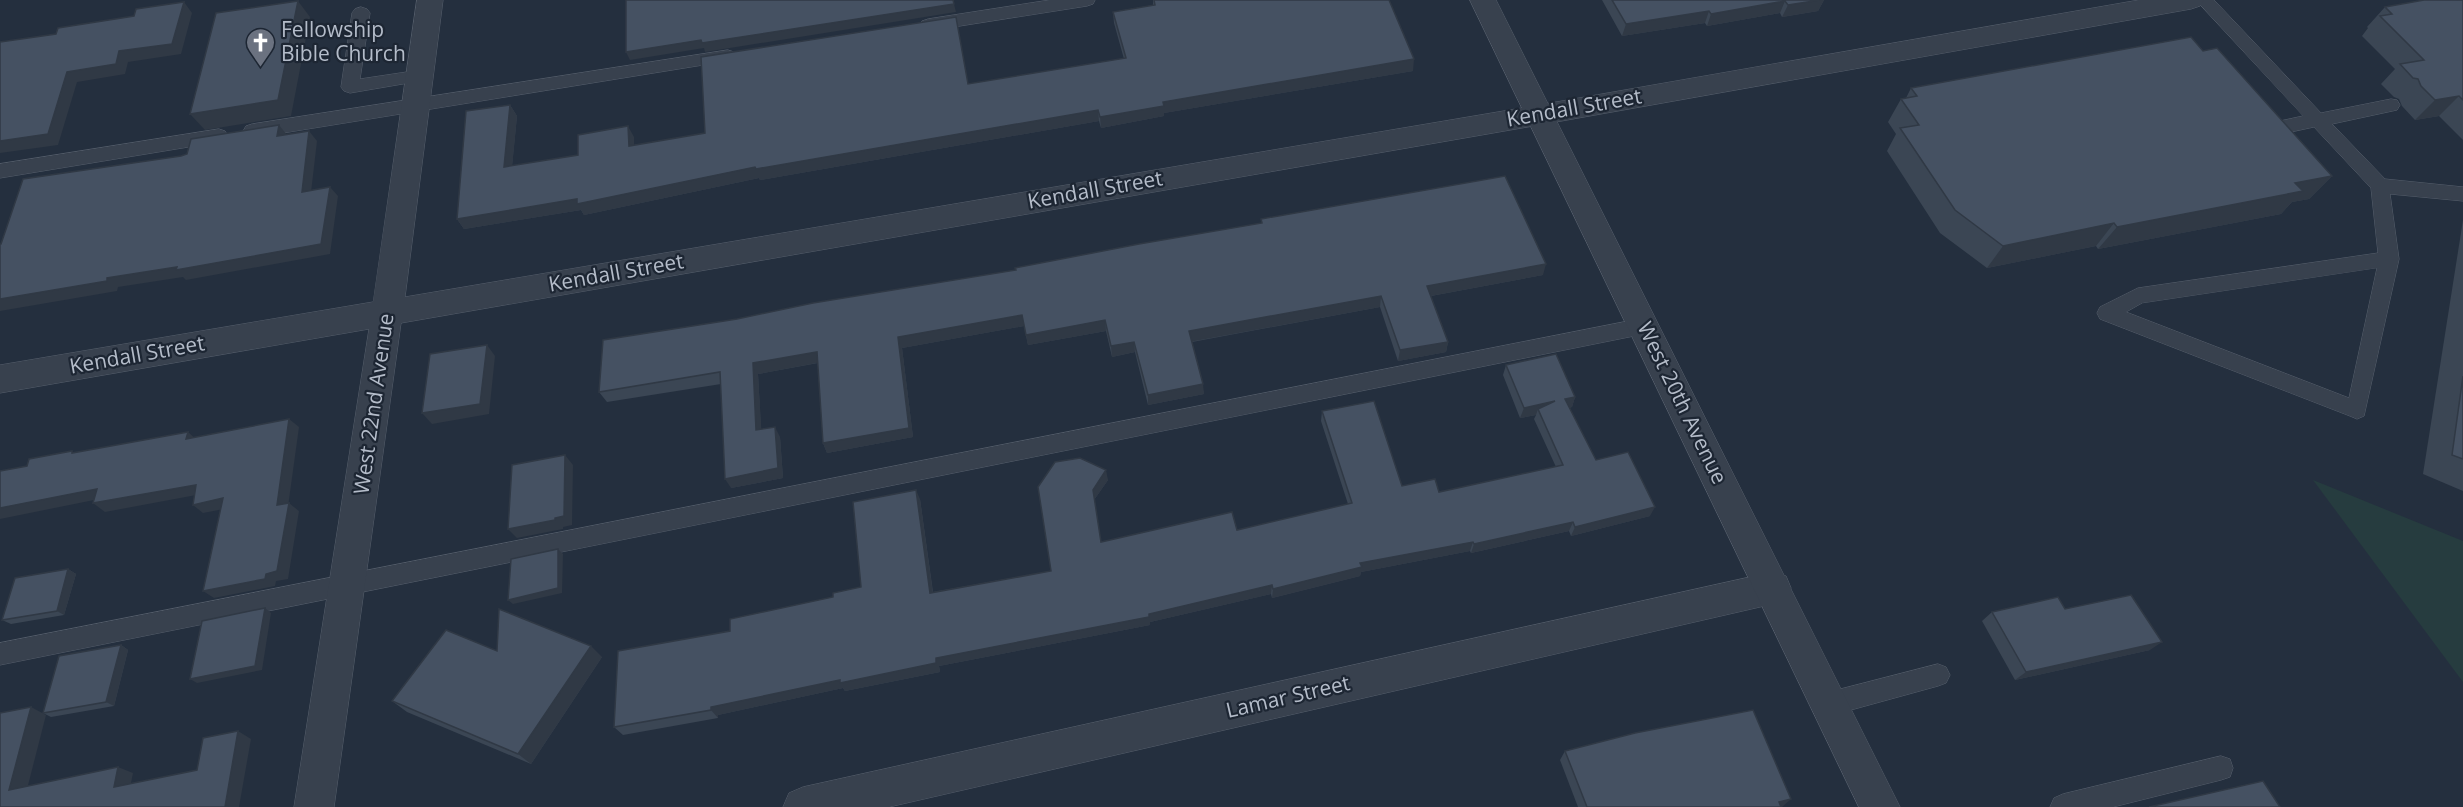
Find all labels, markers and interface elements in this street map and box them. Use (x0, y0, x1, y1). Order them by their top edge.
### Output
place label: Fellowship Bible Church (281, 15, 406, 67)
church icon: Fellowship Bible Church (244, 26, 276, 68)
street label: Kendall Street (1504, 81, 1644, 133)
street label: Kendall Street (1025, 163, 1165, 215)
street label: Kendall Street (546, 246, 686, 298)
street label: West 22nd Avenue (346, 312, 400, 496)
street label: West 20th Avenue (1632, 317, 1734, 488)
street label: Kendall Street (67, 328, 207, 380)
street label: Lamar Street (1223, 668, 1353, 724)

